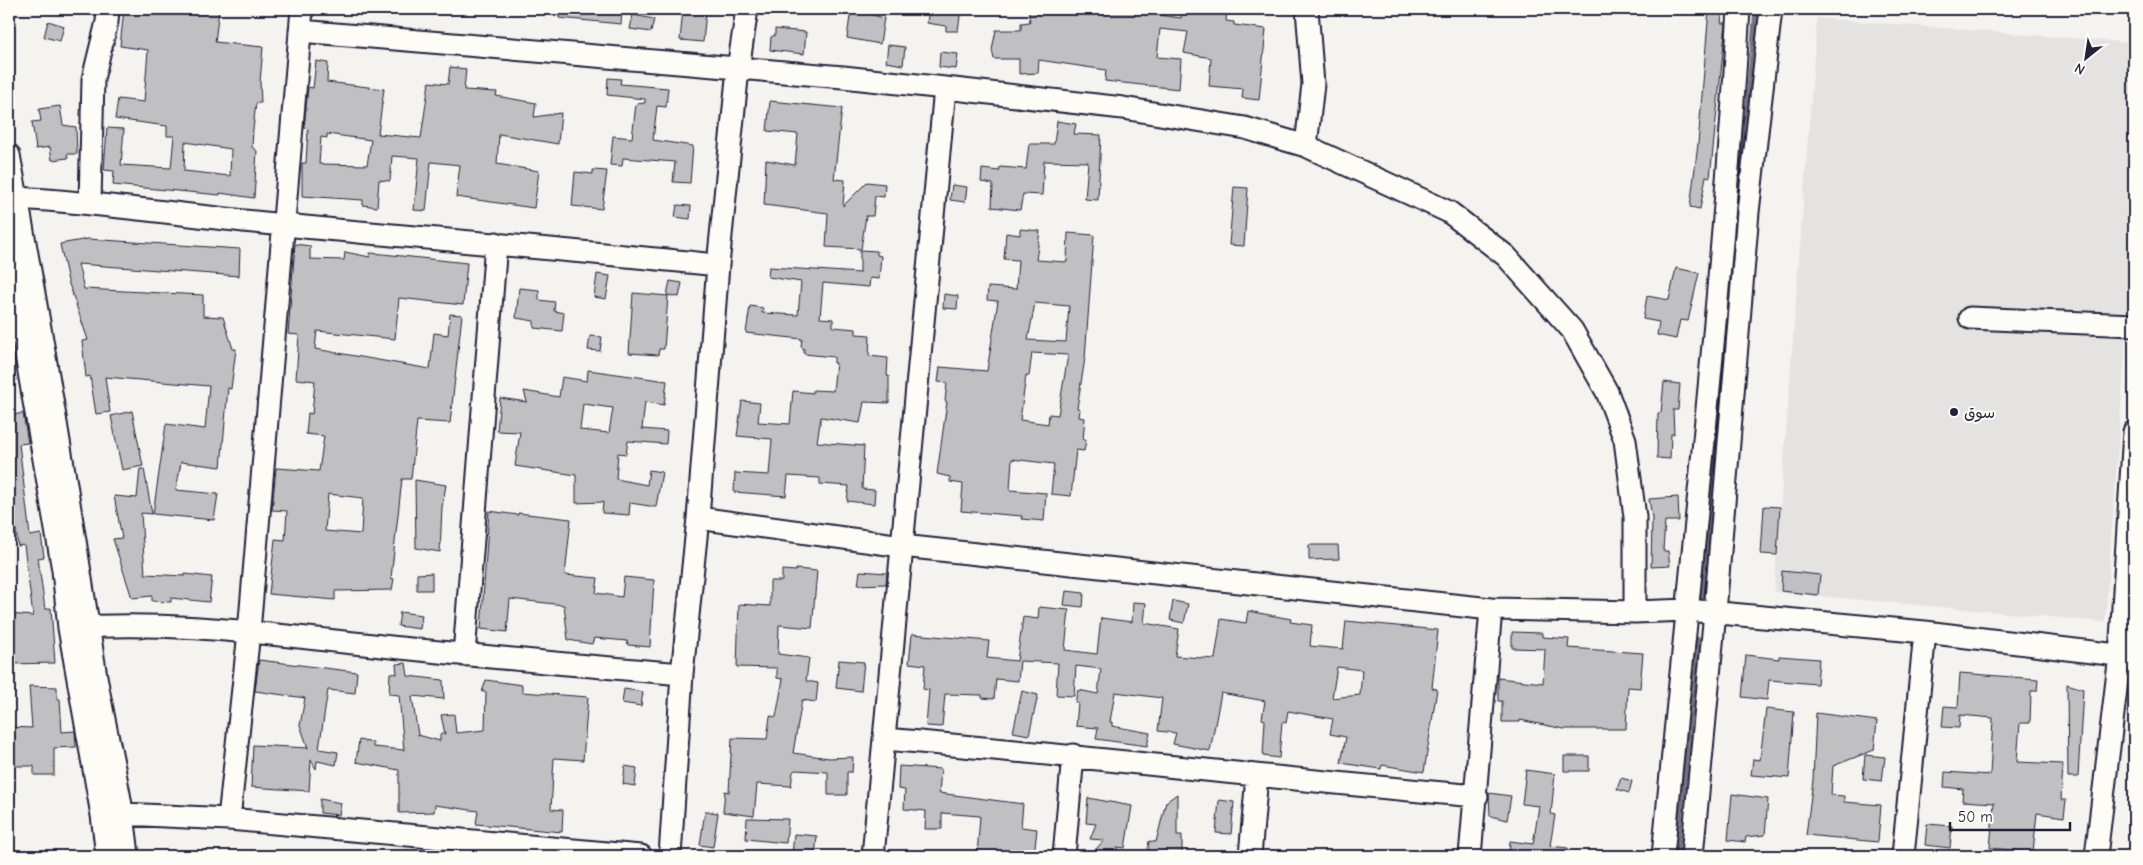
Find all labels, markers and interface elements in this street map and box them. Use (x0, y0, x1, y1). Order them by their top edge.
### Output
north arrow (2060, 32, 2110, 82)
text: N (2072, 59, 2088, 78)
place label: سوق (1964, 404, 1995, 423)
marker: سوق (1948, 406, 1960, 418)
scale bar (1950, 800, 2070, 832)
text: 50 m (1958, 808, 1993, 826)

